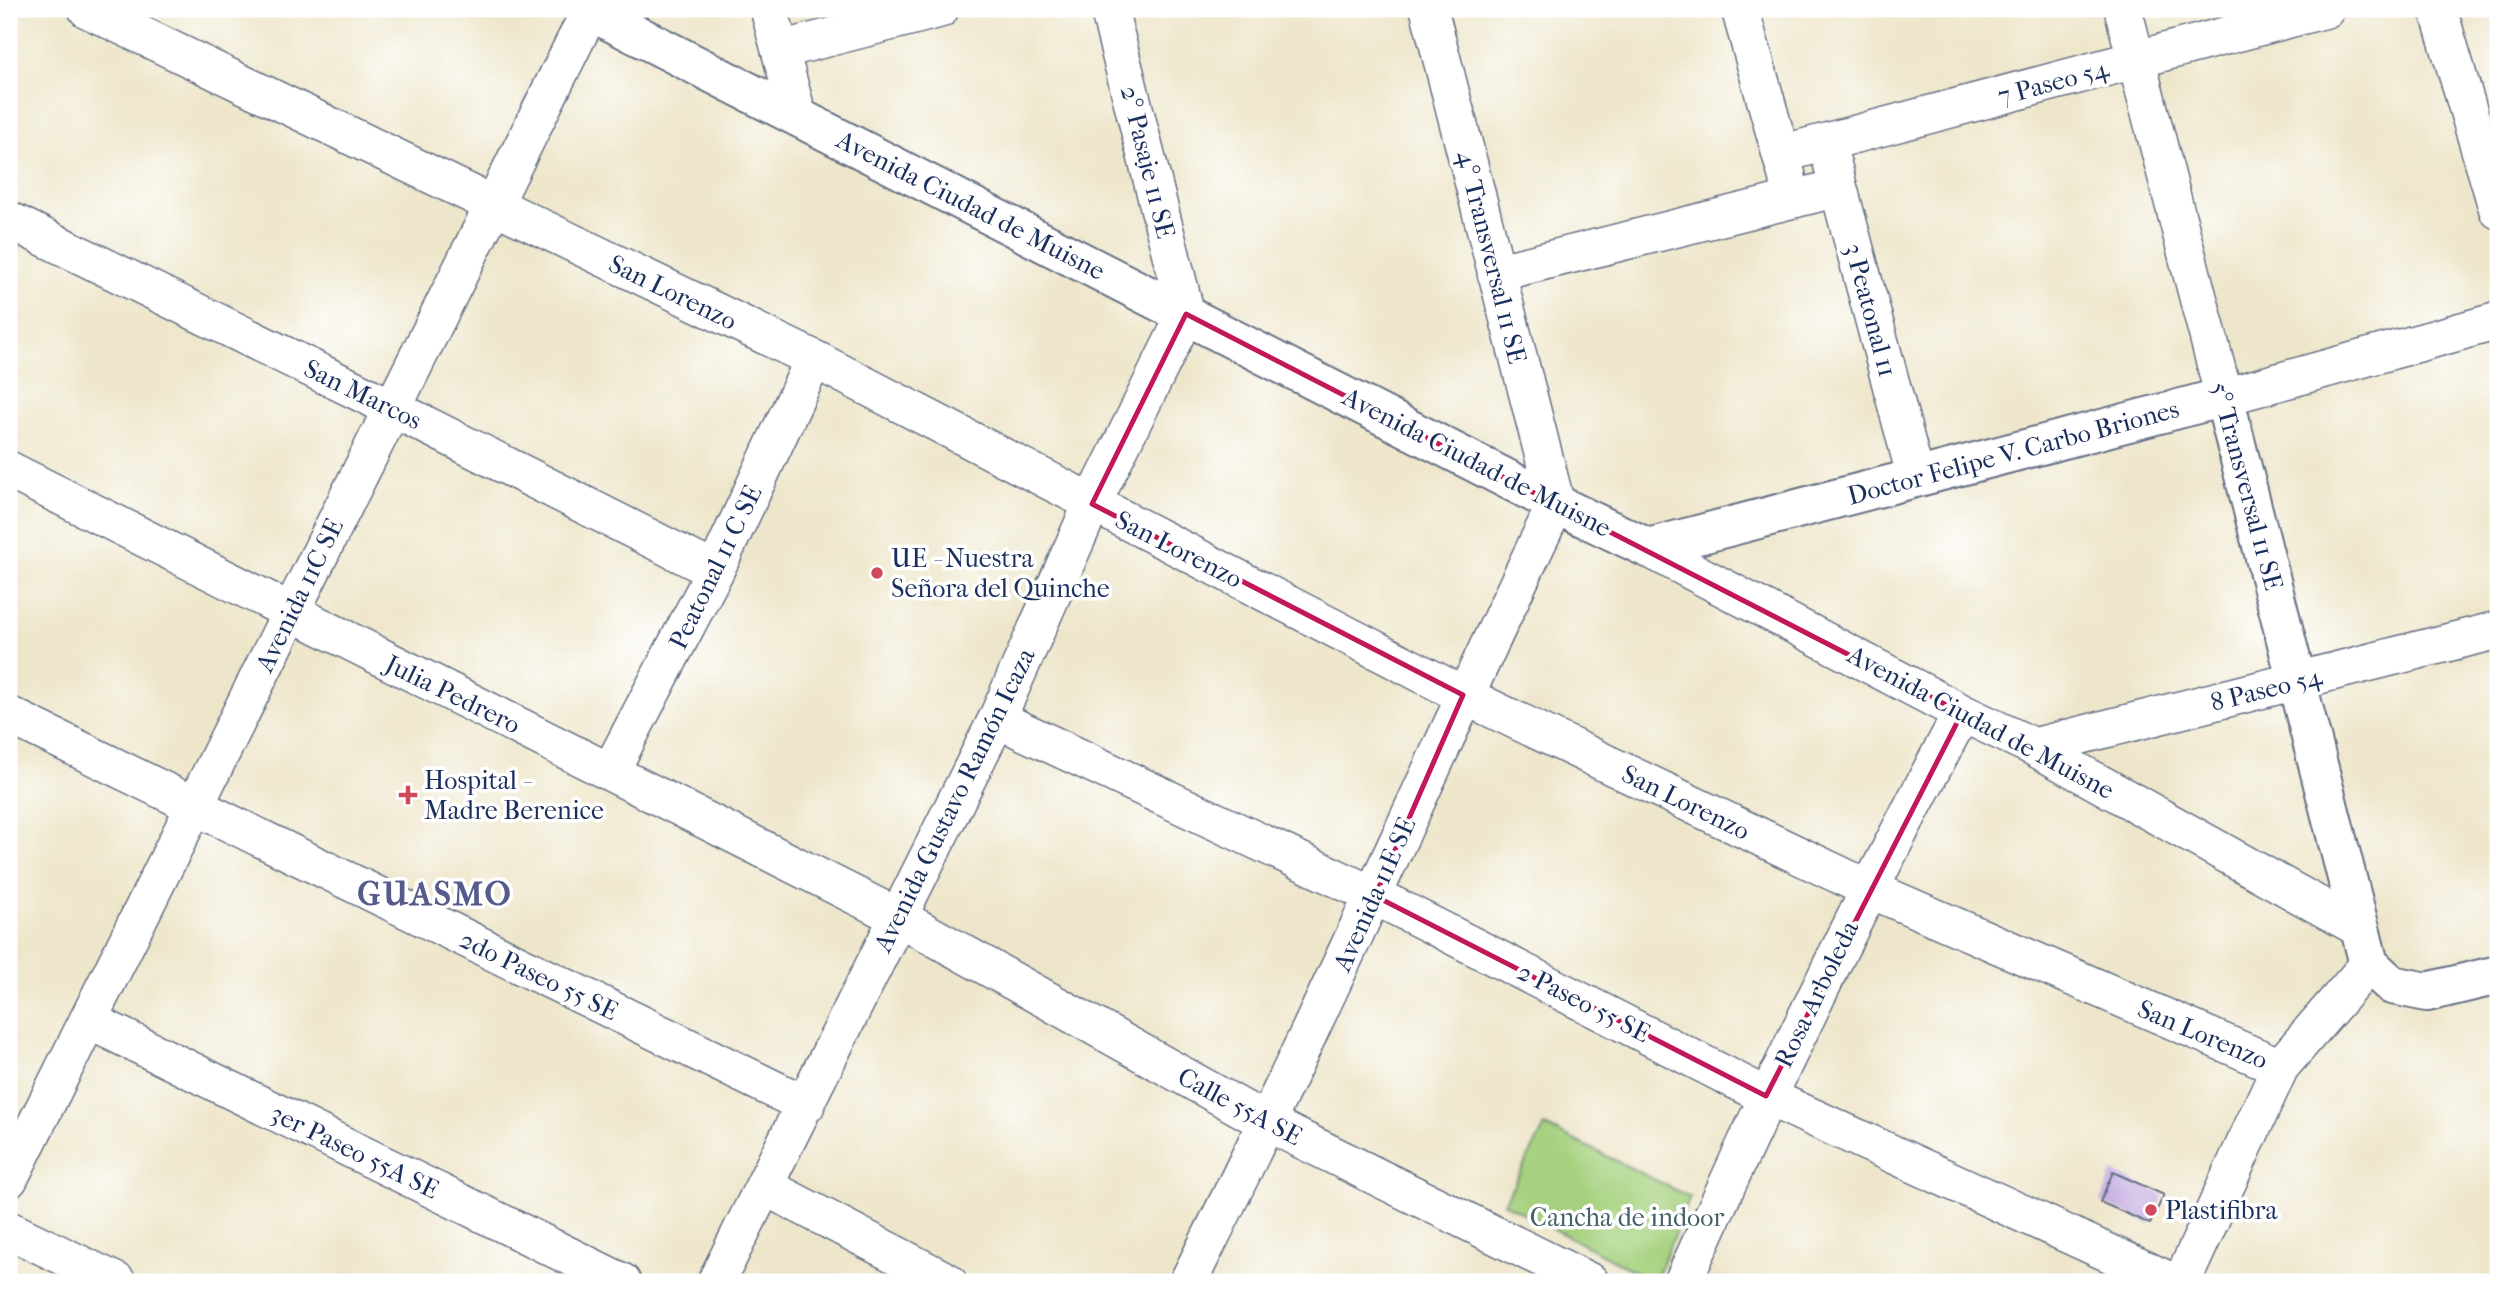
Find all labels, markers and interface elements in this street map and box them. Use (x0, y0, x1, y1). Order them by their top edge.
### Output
street label: 7 Paseo 54 (1994, 53, 2113, 112)
street label: 2° Pasaje 11 SE (1114, 83, 1181, 242)
street label: Avenida Ciudad de Muisne (830, 124, 1110, 287)
street label: 4° Transversal 11 SE (1450, 148, 1533, 367)
street label: 3 Peatonal 11 (1838, 240, 1903, 380)
street label: San Lorenzo (604, 248, 742, 337)
street label: San Marcos (299, 353, 427, 436)
street label: 5° Transversal 11 SE (2204, 379, 2289, 594)
street label: Avenida Ciudad de Muisne (1336, 381, 1616, 544)
street label: Doctor Felipe V. Carbo Briones (1844, 393, 2182, 512)
street label: Peatonal 11 C SE (662, 480, 769, 654)
street label: San Lorenzo (1110, 504, 1248, 595)
street label: Avenida 11C SE (248, 513, 350, 678)
place label: UE - Nuestra Señora del Quinche (891, 543, 1110, 604)
marker: UE - Nuestra Señora del Quinche (869, 565, 885, 581)
street label: Avenida Ciudad de Muisne (1841, 639, 2119, 806)
street label: Avenida Gustavo Ramón Icaza (867, 642, 1042, 958)
street label: Julia Pedrero (378, 648, 525, 740)
street label: 8 Paseo 54 (2207, 661, 2326, 718)
street label: San Lorenzo (1617, 758, 1755, 847)
place label: Hospital - Madre Berenice (424, 765, 604, 826)
marker: Hospital - Madre Berenice (398, 785, 418, 805)
street label: Avenida 11E SE (1326, 812, 1422, 977)
district label: GUASMO (357, 875, 513, 914)
street label: Rosa Arboleda (1768, 915, 1866, 1073)
street label: 2do Paseo 55 SE (455, 924, 623, 1027)
street label: 2 Paseo 55 SE (1512, 956, 1655, 1049)
street label: San Lorenzo (2133, 993, 2273, 1076)
street label: Calle 55A SE (1172, 1061, 1307, 1152)
street label: 3er Paseo 55A SE (266, 1097, 444, 1206)
place label: Plastifibra (2165, 1195, 2278, 1226)
park label: Cancha de indoor (1530, 1202, 1724, 1233)
marker: Plastifibra (2143, 1202, 2159, 1218)

